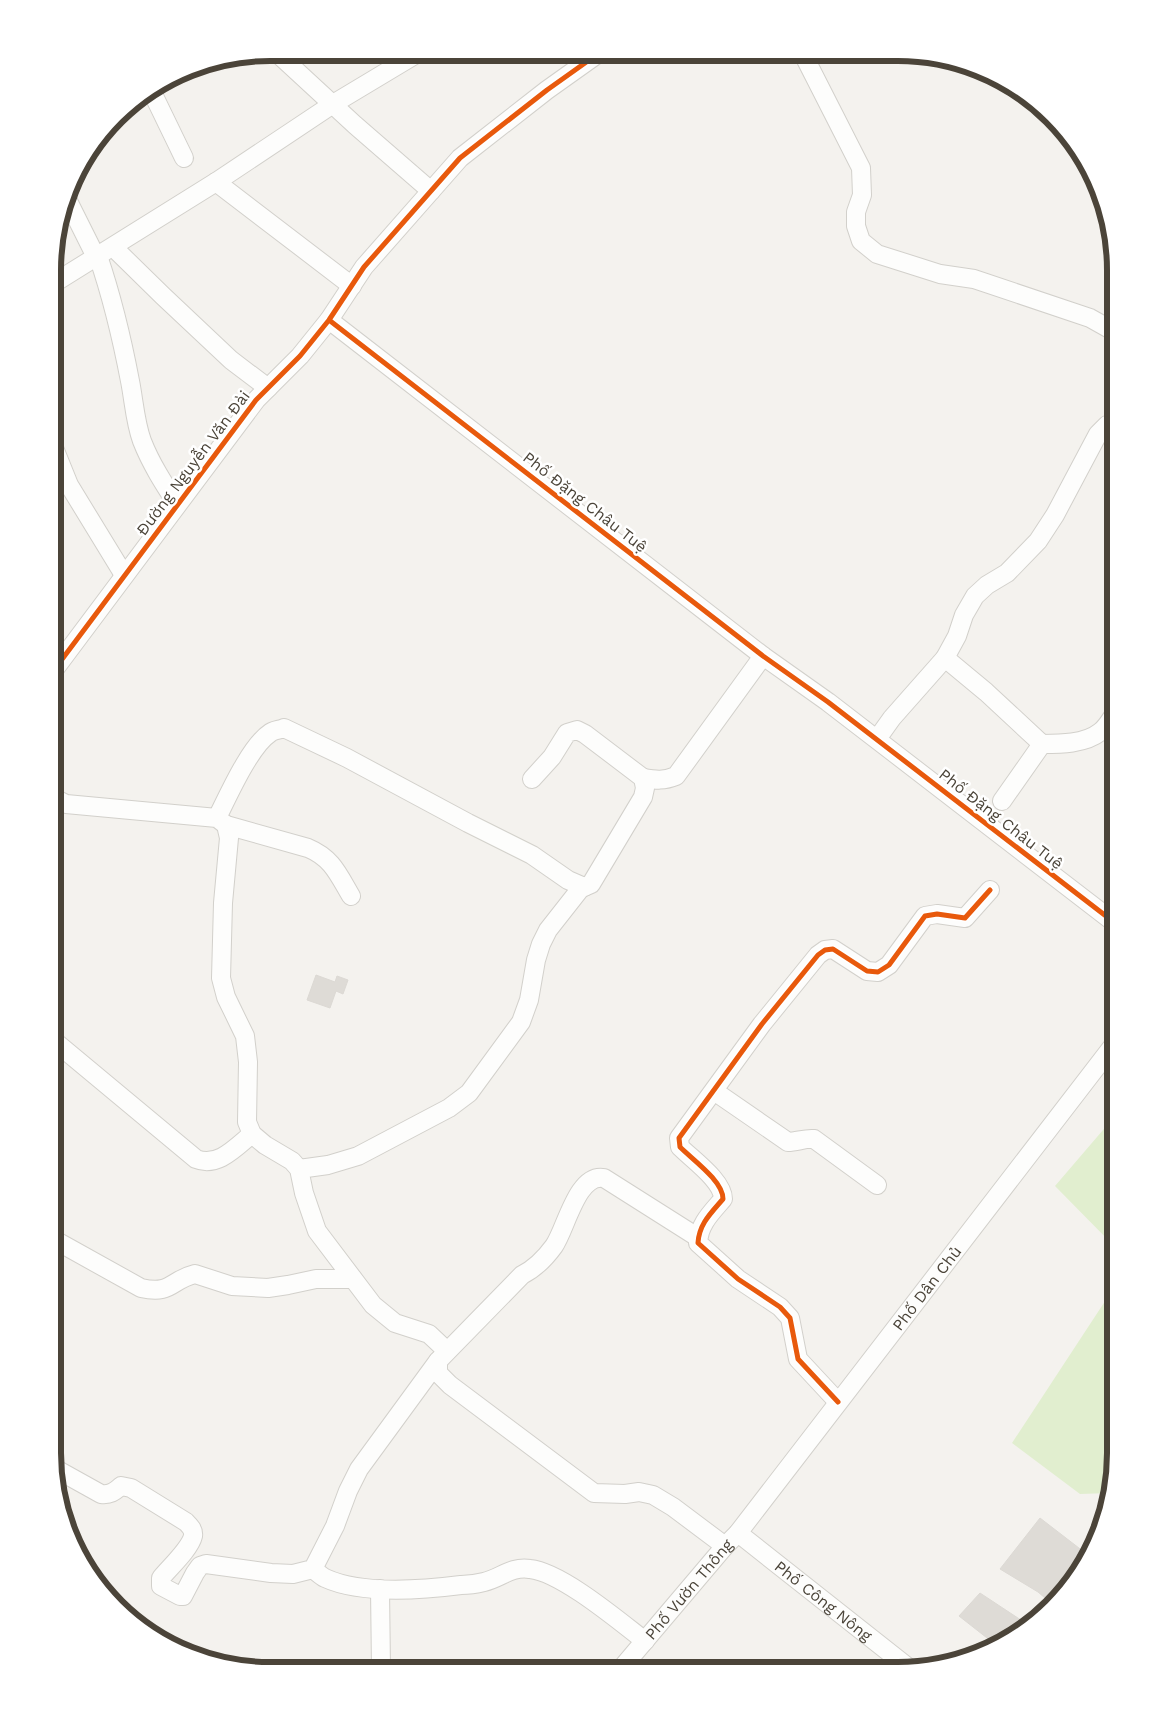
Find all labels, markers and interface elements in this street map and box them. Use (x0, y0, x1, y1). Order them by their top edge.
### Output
street label: Đường Nguyễn Văn Đài (132, 387, 254, 539)
street label: Phố Đặng Châu Tuệ (519, 448, 651, 556)
street label: Phố Đặng Châu Tuệ (935, 765, 1067, 873)
street label: Phố Dân Chủ (888, 1242, 965, 1334)
street label: Phố Vườn Thông (641, 1534, 737, 1643)
street label: Phố Công Nông (771, 1556, 876, 1645)

